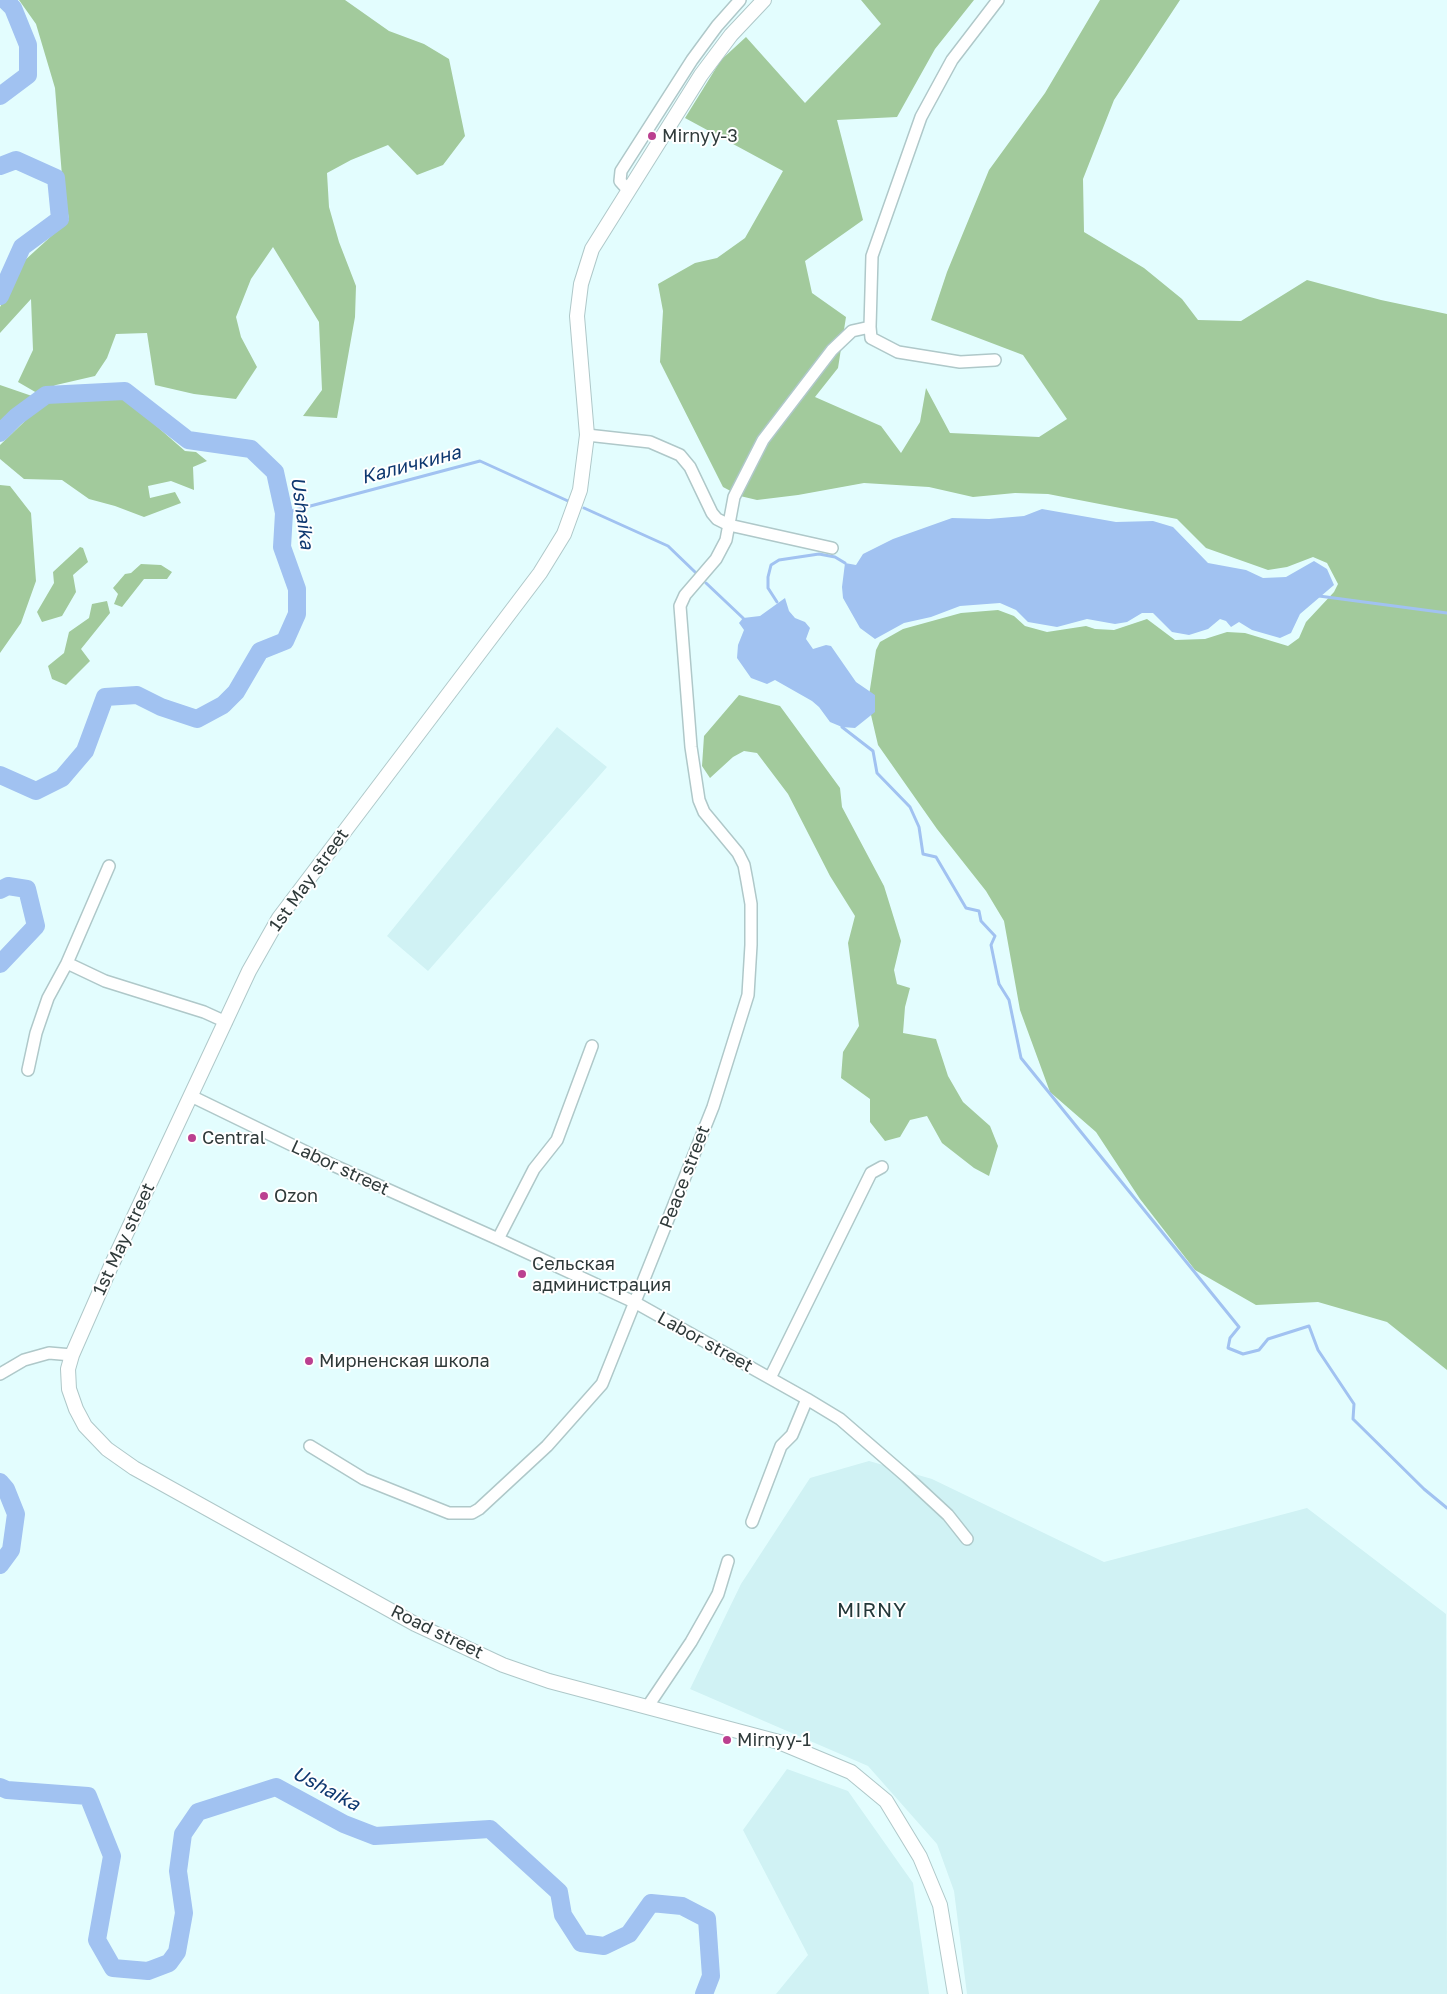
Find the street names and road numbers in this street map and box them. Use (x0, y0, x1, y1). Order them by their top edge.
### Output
street label: 1st May street (265, 825, 353, 935)
street label: Peace street (655, 1122, 715, 1232)
street label: Labor street (288, 1136, 392, 1200)
street label: 1st May street (89, 1179, 159, 1299)
street label: Labor street (654, 1307, 756, 1377)
street label: Road street (387, 1600, 487, 1664)

